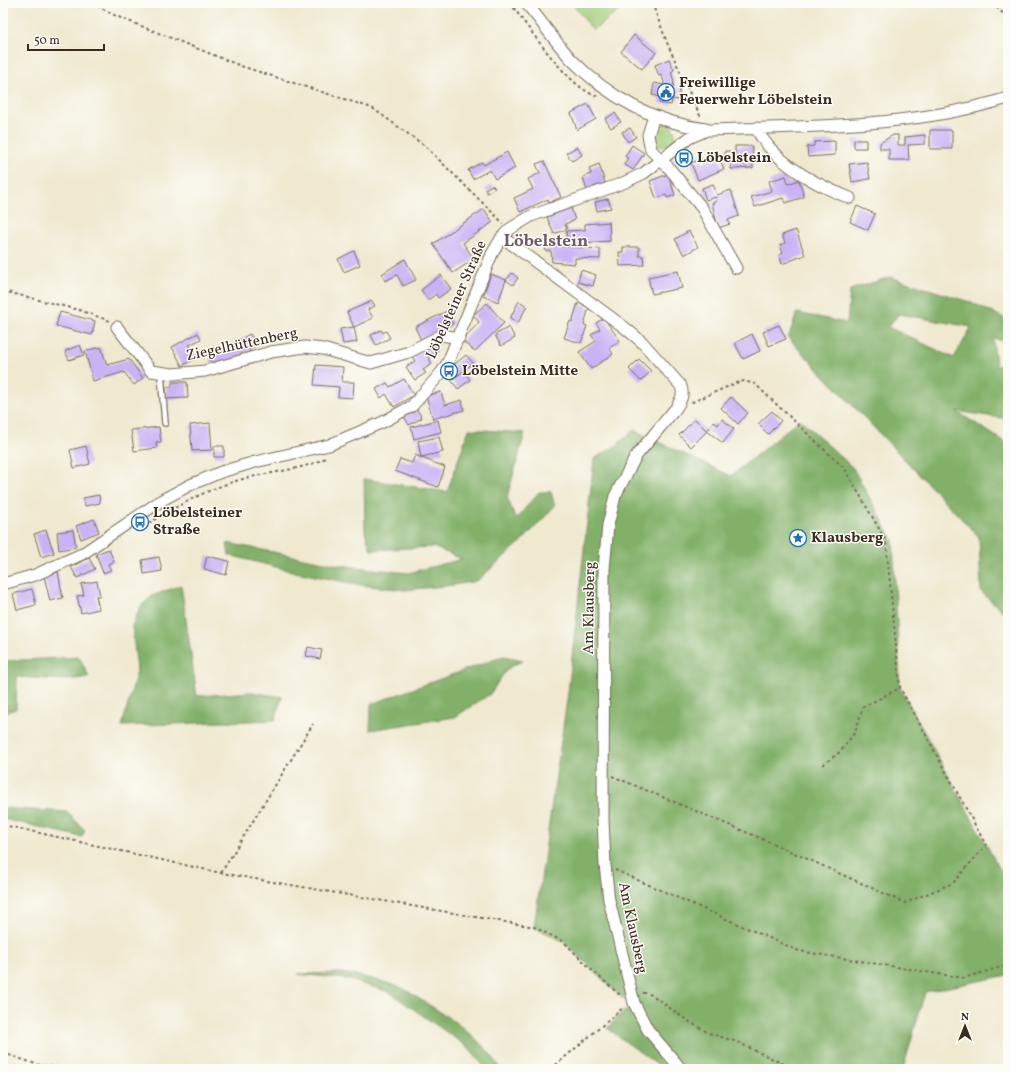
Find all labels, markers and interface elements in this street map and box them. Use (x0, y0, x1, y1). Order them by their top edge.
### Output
scale bar (28, 26, 104, 52)
text: 50 m (34, 33, 60, 49)
place label: Freiwillige Feuerwehr Löbelstein (679, 73, 832, 111)
public building icon: Freiwillige Feuerwehr Löbelstein (656, 82, 676, 102)
bus stop icon: Löbelstein (674, 148, 694, 168)
place label: Löbelstein (697, 148, 772, 169)
district label: Löbelstein (504, 230, 588, 253)
street label: Löbelsteiner Straße (421, 237, 493, 363)
street label: Ziegelhüttenberg (184, 323, 300, 367)
bus stop icon: Löbelstein Mitte (439, 361, 459, 381)
place label: Löbelstein Mitte (462, 361, 578, 382)
place label: Löbelsteiner Straße (153, 503, 242, 541)
bus stop icon: Löbelsteiner Straße (130, 512, 150, 532)
place icon: Klausberg (788, 528, 808, 548)
place label: Klausberg (811, 528, 883, 549)
street label: Am Klausberg (579, 561, 601, 655)
street label: Am Klausberg (612, 880, 652, 976)
north arrow (945, 1006, 985, 1046)
text: N (961, 1010, 969, 1025)

